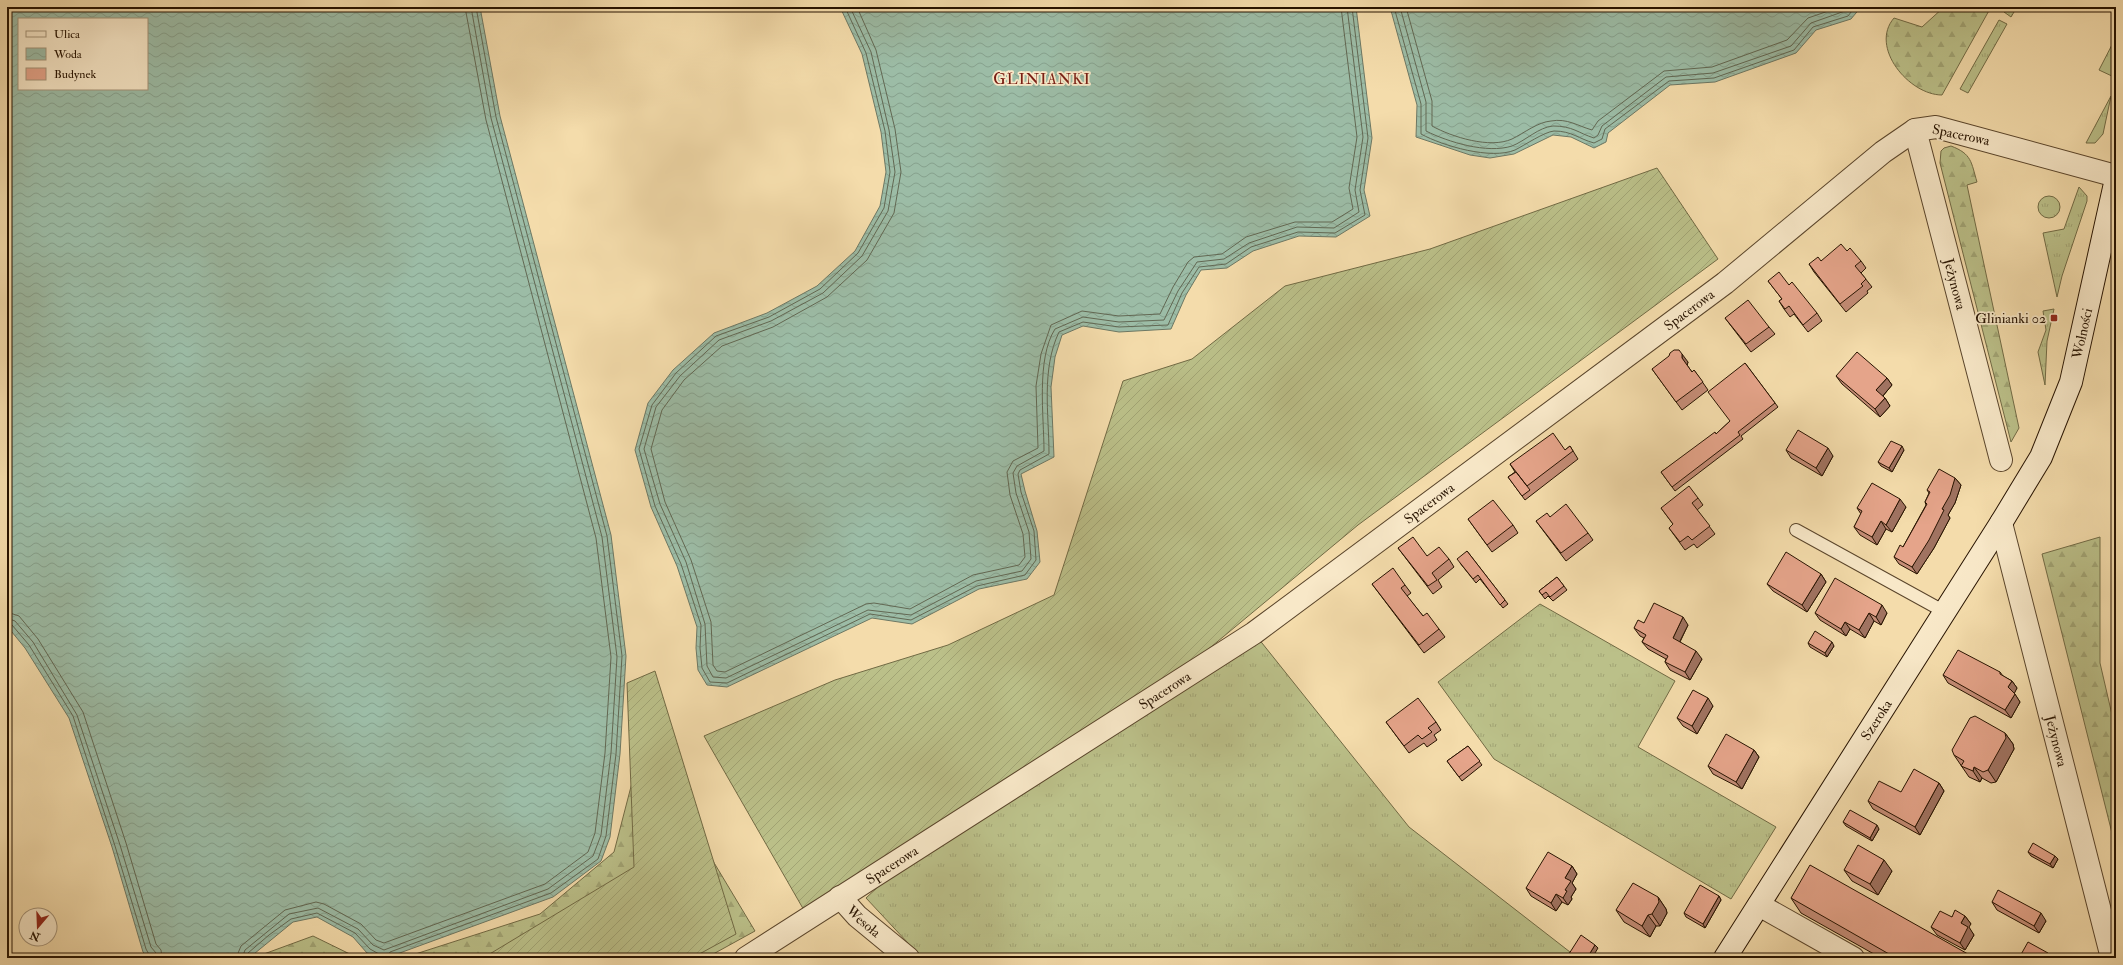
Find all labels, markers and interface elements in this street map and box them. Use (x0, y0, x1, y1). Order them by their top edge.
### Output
legend (18, 18, 148, 90)
text: Ulica (54, 27, 81, 42)
text: Woda (53, 47, 83, 62)
text: Budynek (54, 67, 96, 82)
district label: GLINIANKI (993, 70, 1091, 89)
street label: Spacerowa (1931, 121, 1992, 150)
street label: Jeżynowa (1940, 255, 1970, 312)
street label: Spacerowa (1660, 285, 1718, 334)
street label: Wolności (2068, 306, 2096, 361)
place label: Glinianki 02 (1975, 310, 2046, 327)
marker: Glinianki 02 (2049, 313, 2059, 323)
street label: Spacerowa (1400, 479, 1458, 527)
street label: Spacerowa (1135, 667, 1194, 713)
street label: Szeroka (1857, 696, 1895, 743)
street label: Jeżynowa (2042, 713, 2071, 769)
street label: Spacerowa (863, 842, 921, 888)
street label: Wesoła (842, 901, 884, 941)
north arrow (18, 907, 58, 947)
text: N (27, 928, 43, 944)

